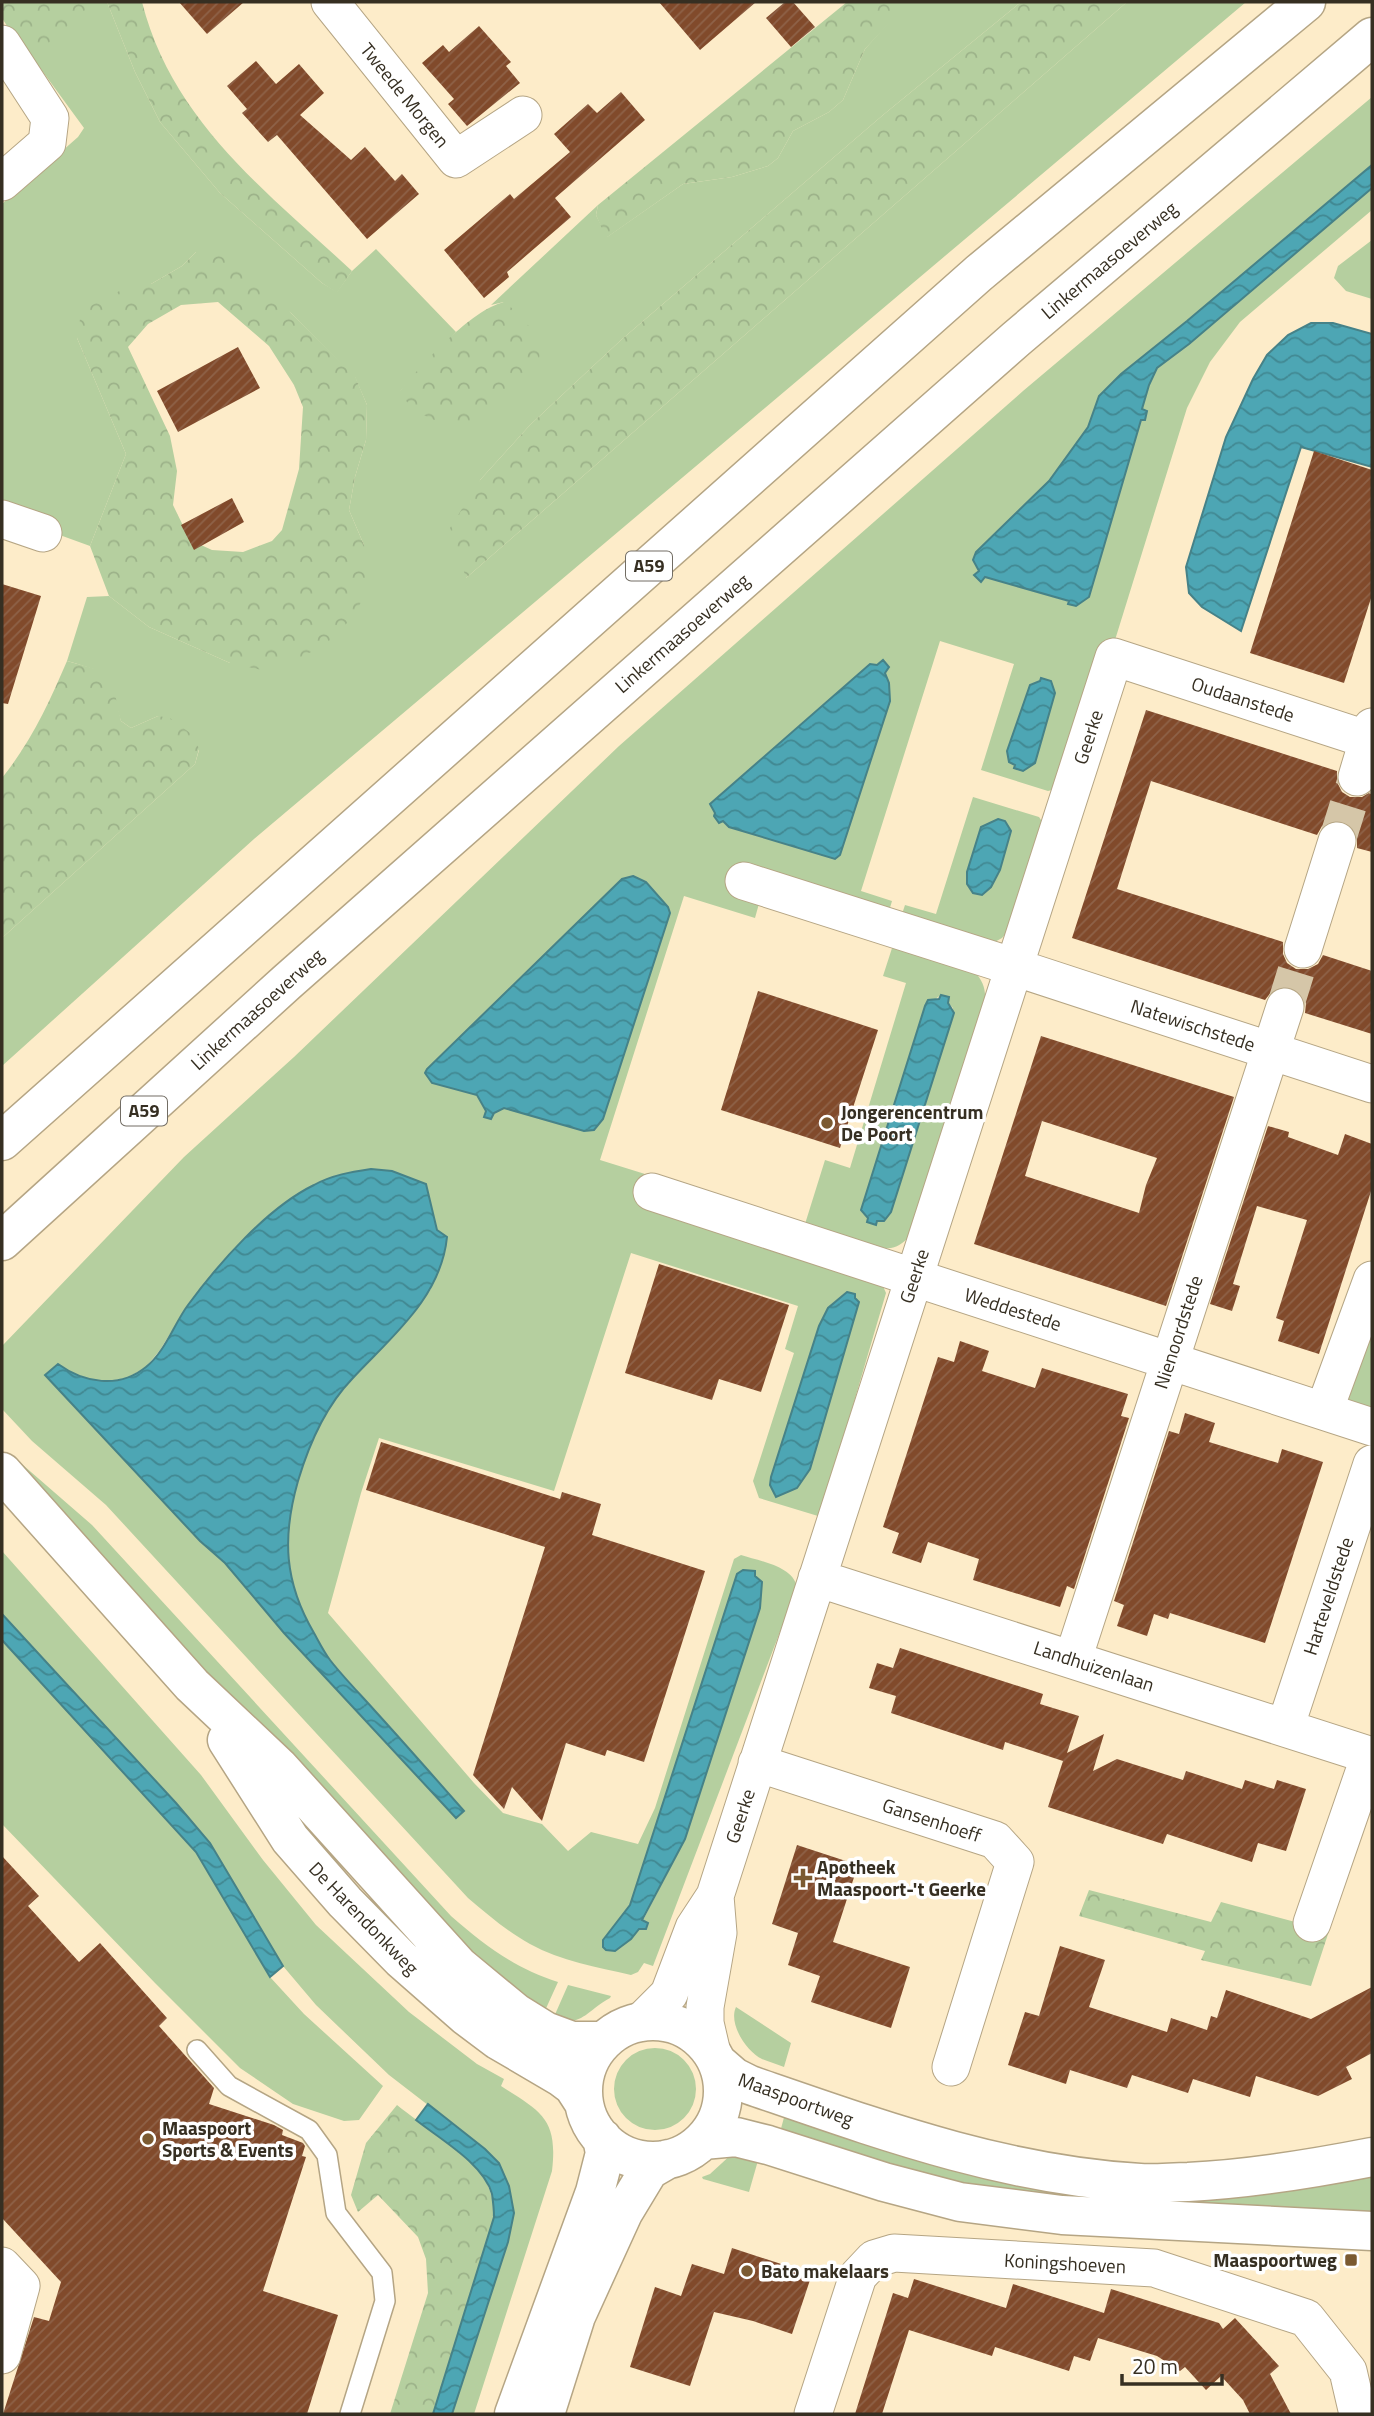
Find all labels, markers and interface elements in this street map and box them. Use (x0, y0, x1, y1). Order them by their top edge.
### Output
street label: Tweede Morgen (354, 36, 457, 154)
street label: Linkermaasoeverweg (1034, 194, 1184, 326)
road number: A59 (626, 552, 672, 580)
street label: Linkermaasoeverweg (608, 566, 756, 700)
street label: Oudaanstede (1188, 668, 1298, 729)
street label: Geerke (1065, 706, 1110, 768)
street label: Linkermaasoeverweg (184, 941, 330, 1076)
street label: Natewischstede (1127, 991, 1259, 1058)
road number: A59 (121, 1096, 167, 1126)
place label: Jongerencentrum De Poort (841, 1097, 983, 1148)
marker: Jongerencentrum De Poort (819, 1115, 835, 1131)
street label: Geerke (891, 1245, 936, 1307)
street label: Nienoordstede (1146, 1271, 1210, 1392)
street label: Weddestede (961, 1279, 1065, 1338)
street label: Harteveldstede (1295, 1533, 1360, 1659)
street label: Landhuizenlaan (1030, 1632, 1158, 1699)
street label: Geerke (717, 1785, 762, 1847)
street label: Gansenhoeff (879, 1790, 986, 1849)
place label: Apotheek Maaspoort-'t Geerke (817, 1852, 986, 1903)
street label: De Harendonkweg (303, 1854, 426, 1981)
marker: Apotheek Maaspoort-'t Geerke (795, 1870, 811, 1886)
street label: Maaspoortweg (734, 2064, 858, 2133)
place label: Maaspoort Sports & Events (162, 2113, 293, 2164)
marker: Maaspoort Sports & Events (140, 2131, 156, 2147)
street label: Koningshoeven (1003, 2245, 1127, 2280)
place label: Maaspoortweg (1213, 2245, 1337, 2274)
marker: Maaspoortweg (1343, 2252, 1359, 2268)
place label: Bato makelaars (761, 2256, 889, 2285)
marker: Bato makelaars (739, 2263, 755, 2279)
scale bar (1122, 2342, 1222, 2386)
text: 20 m (1132, 2350, 1178, 2382)

